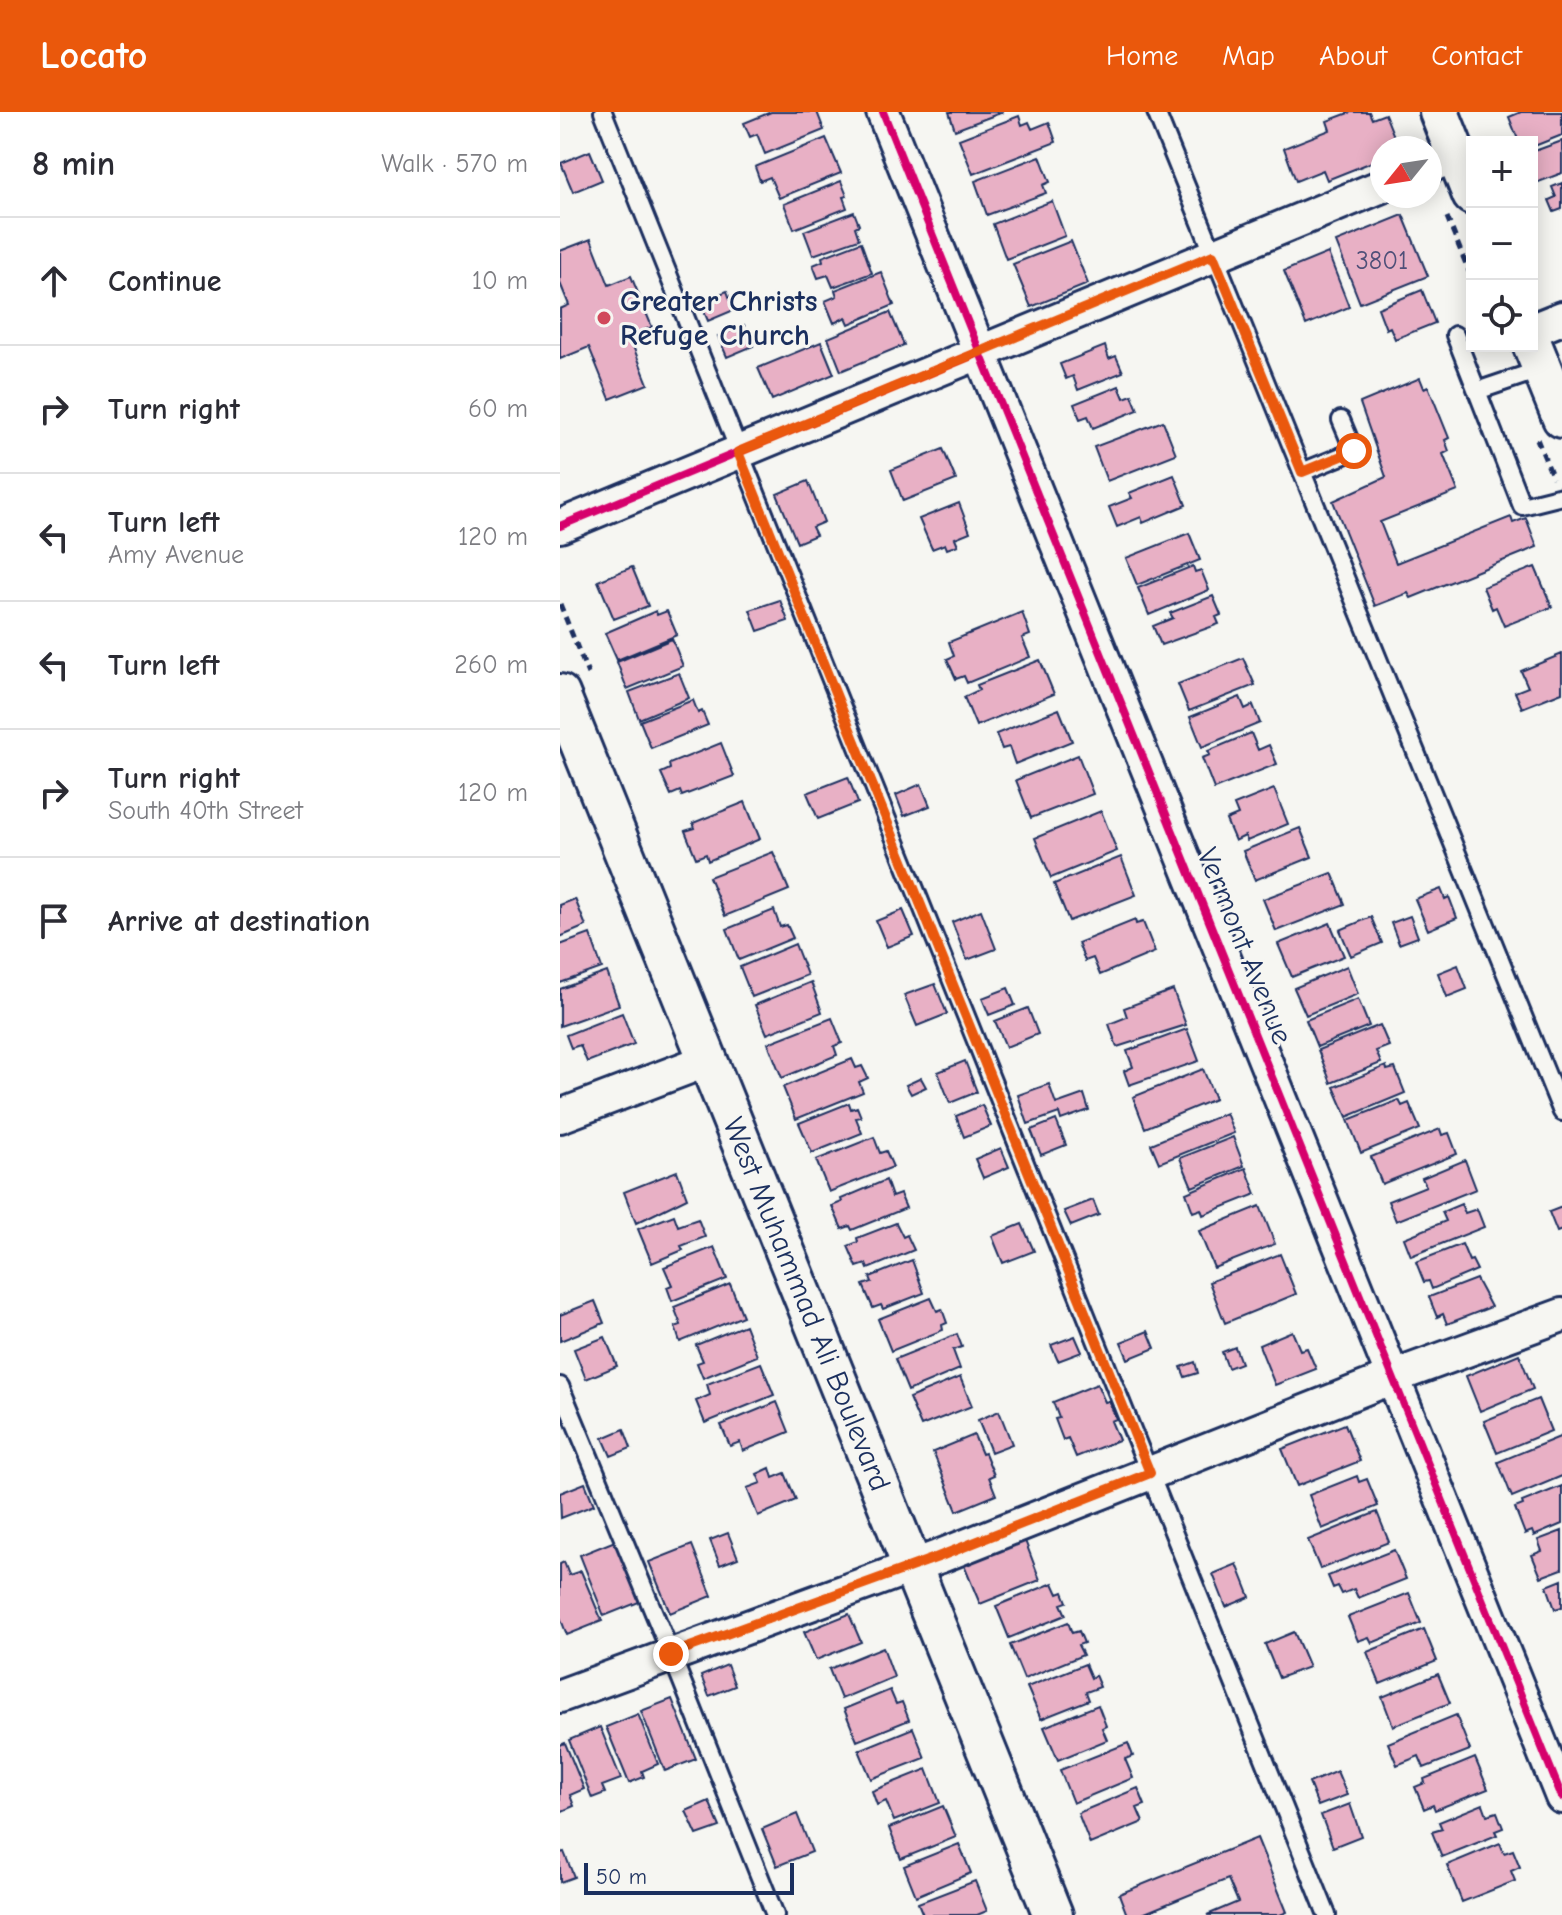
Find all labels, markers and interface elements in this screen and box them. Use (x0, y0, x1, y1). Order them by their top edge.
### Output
text: Locato (40, 34, 148, 78)
text: Home (1106, 40, 1178, 72)
text: Map (1222, 40, 1275, 72)
text: About (1319, 40, 1387, 72)
text: Contact (1431, 40, 1522, 72)
north arrow (1370, 136, 1442, 208)
map controls (1466, 136, 1538, 352)
button: + (1466, 136, 1538, 208)
text: 8 min (32, 144, 115, 184)
text: Walk · 570 m (381, 149, 528, 179)
button: − (1466, 208, 1538, 280)
house number: 3801 (1356, 246, 1408, 276)
icon: ahead (32, 259, 76, 303)
text: Continue (108, 264, 222, 299)
text: 10 m (472, 266, 528, 296)
button: locate (1466, 280, 1538, 352)
place label: Greater Christs Refuge Church (620, 284, 818, 353)
marker: Greater Christs Refuge Church (595, 309, 613, 327)
icon: right (32, 387, 76, 431)
text: Turn right (108, 392, 240, 427)
text: 60 m (468, 394, 528, 424)
route start (1336, 433, 1372, 469)
text: Turn left (108, 505, 220, 540)
icon: left (32, 515, 76, 559)
text: 120 m (458, 522, 528, 552)
text: Amy Avenue (108, 540, 244, 570)
icon: left (32, 643, 76, 687)
text: Turn left (108, 648, 220, 683)
text: 260 m (454, 650, 528, 680)
text: Turn right (108, 761, 240, 796)
icon: right (32, 771, 76, 815)
text: 120 m (458, 778, 528, 808)
text: South 40th Street (108, 796, 303, 826)
street label: Vermont Avenue (1189, 843, 1300, 1049)
icon: arrive (32, 899, 76, 943)
text: Arrive at destination (108, 904, 370, 939)
street label: West Muhammad Ali Boulevard (715, 1112, 898, 1496)
route end (653, 1636, 689, 1672)
scale bar (584, 1859, 794, 1895)
text: 50 m (596, 1864, 647, 1890)

